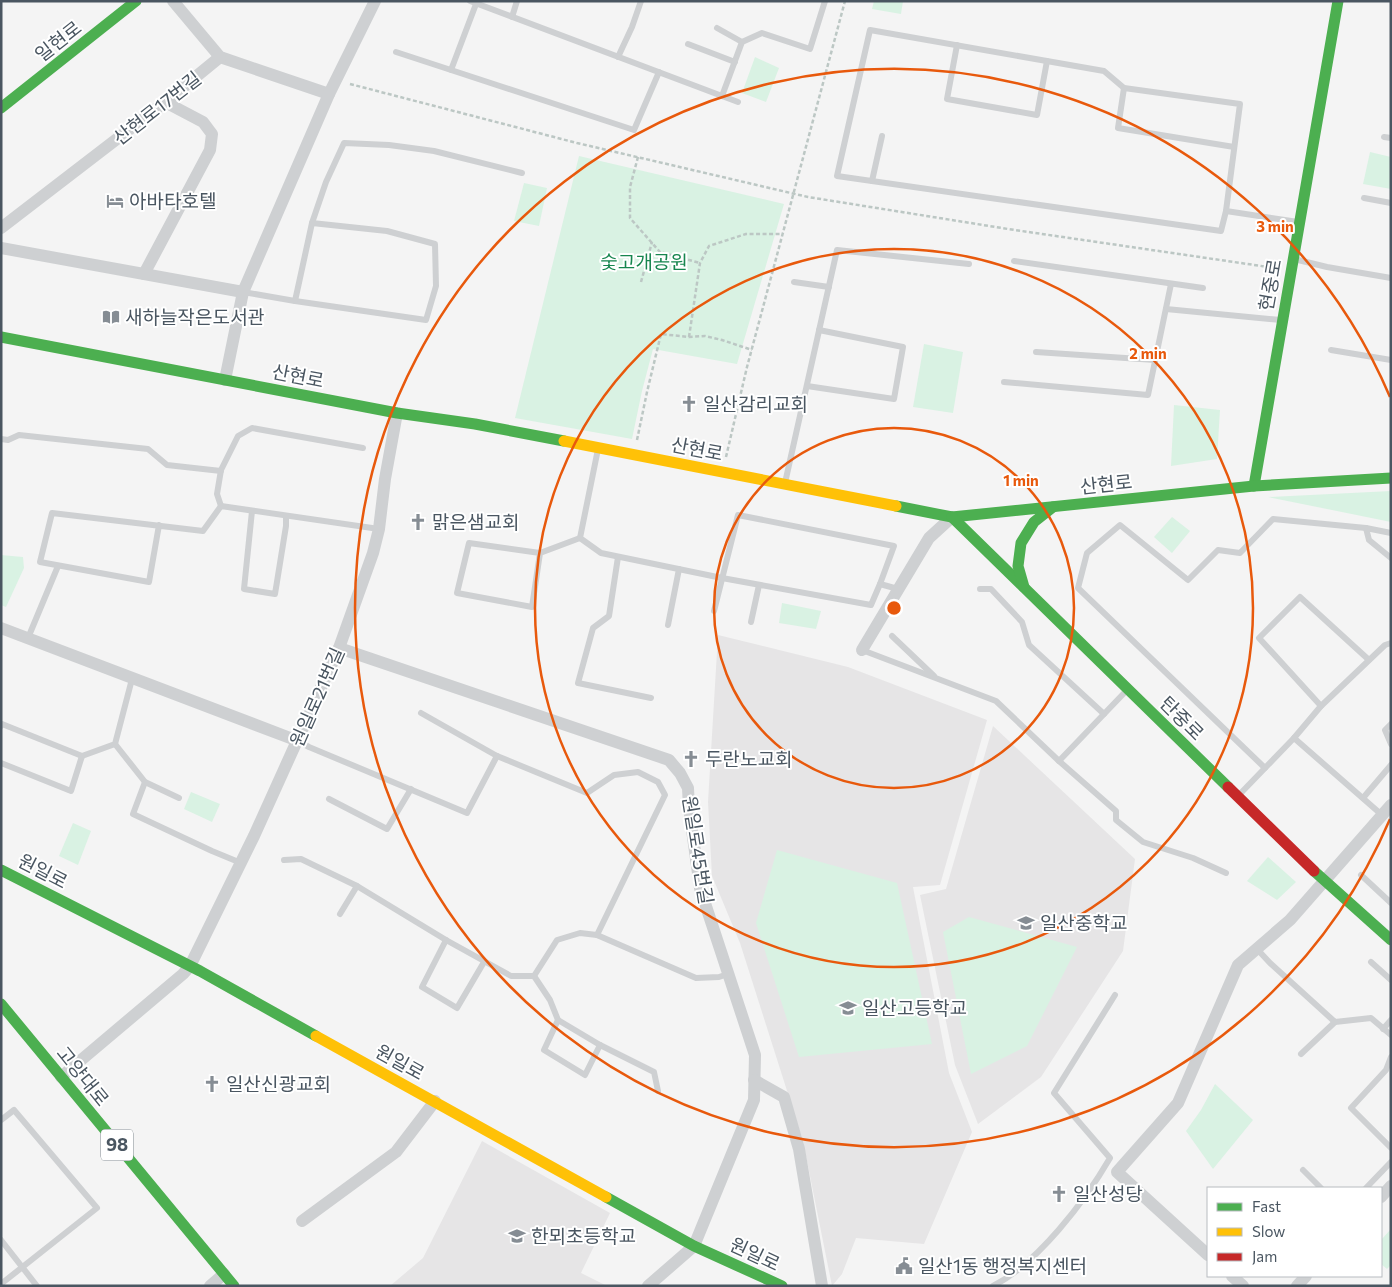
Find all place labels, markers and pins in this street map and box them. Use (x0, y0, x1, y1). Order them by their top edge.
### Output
place label: 아바타호텔 (129, 189, 216, 212)
hotel icon: 아바타호텔 (105, 191, 125, 211)
place label: 새하늘작은도서관 (125, 305, 265, 328)
library icon: 새하늘작은도서관 (101, 307, 121, 327)
place label: 일산감리교회 (703, 392, 808, 415)
church icon: 일산감리교회 (679, 394, 699, 414)
place label: 맑은샘교회 (432, 510, 519, 533)
church icon: 맑은샘교회 (408, 512, 428, 532)
centre of rings (885, 599, 903, 617)
place label: 두란노교회 (705, 747, 792, 770)
church icon: 두란노교회 (681, 749, 701, 769)
place label: 일산중학교 (1040, 911, 1127, 934)
school or university icon: 일산중학교 (1016, 913, 1036, 933)
place label: 일산고등학교 (862, 996, 967, 1019)
school or university icon: 일산고등학교 (838, 998, 858, 1018)
place label: 일산신광교회 (226, 1072, 331, 1095)
church icon: 일산신광교회 (202, 1074, 222, 1094)
place label: 일산성당 (1073, 1182, 1143, 1205)
church icon: 일산성당 (1049, 1184, 1069, 1204)
place label: 한뫼초등학교 (531, 1224, 636, 1247)
school or university icon: 한뫼초등학교 (507, 1226, 527, 1246)
place label: 일산1동 행정복지센터 (918, 1254, 1087, 1277)
public building icon: 일산1동 행정복지센터 (894, 1256, 914, 1276)

